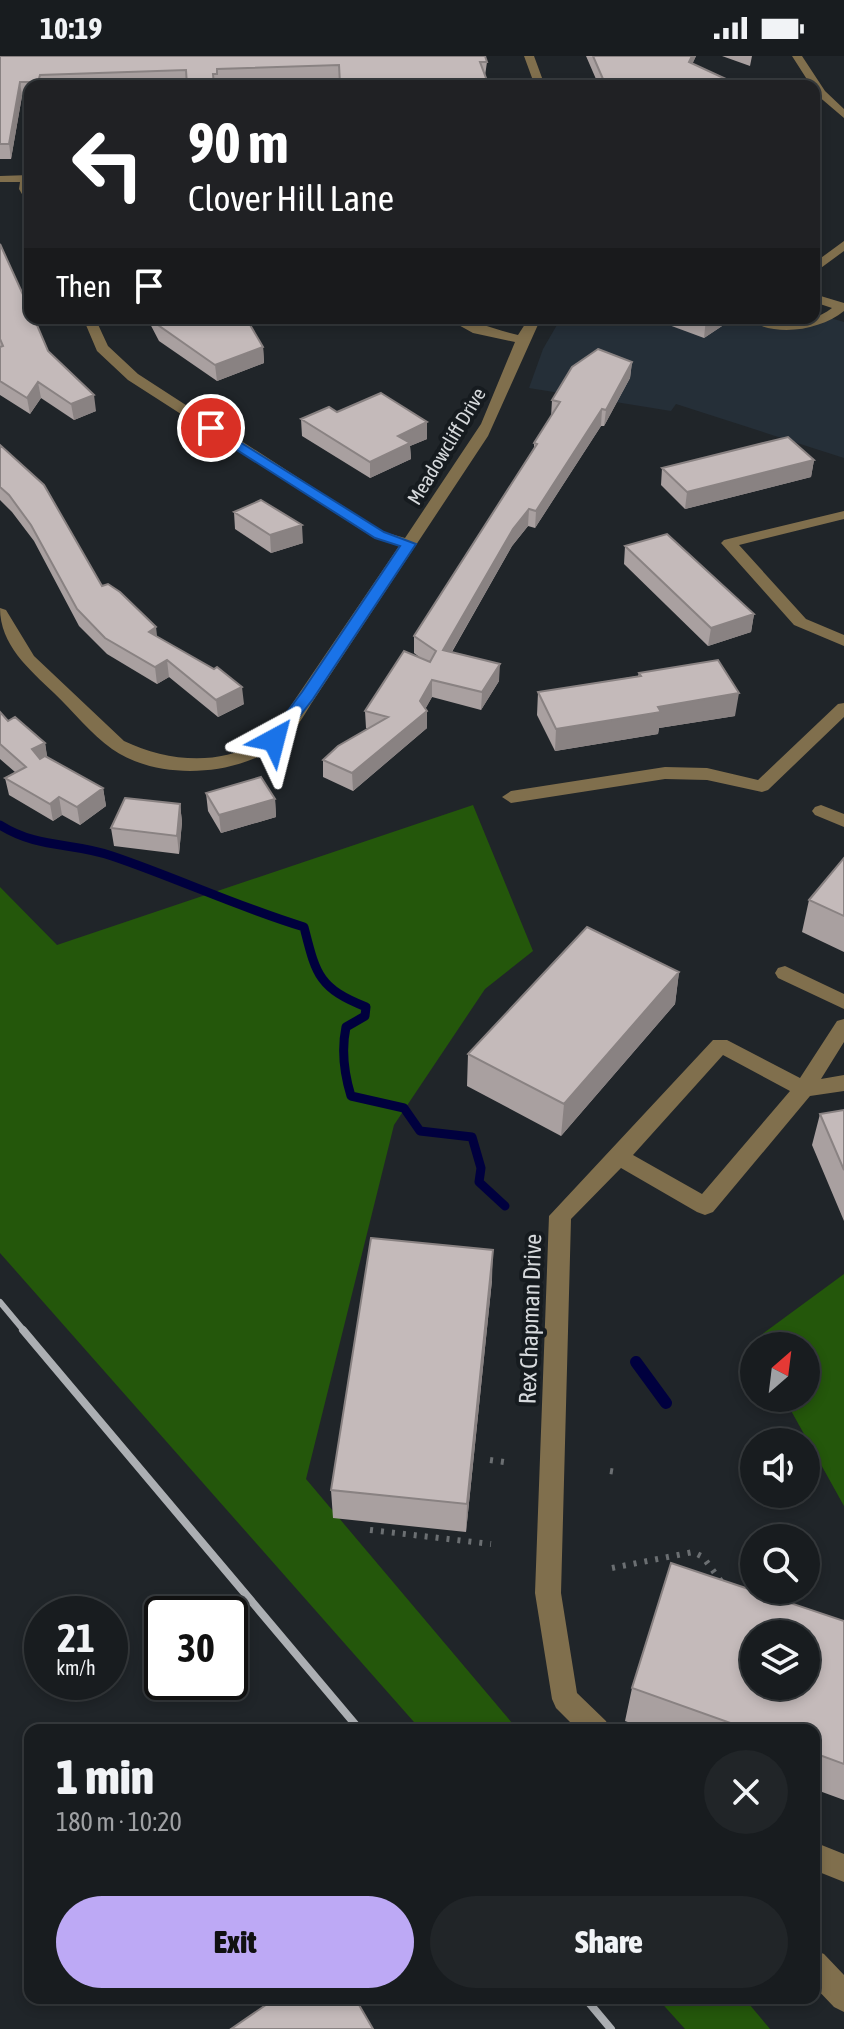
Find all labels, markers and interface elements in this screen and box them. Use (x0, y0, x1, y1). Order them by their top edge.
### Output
text: 10:19 (40, 11, 102, 45)
text: 90 m (188, 111, 289, 175)
icon: left (56, 112, 160, 216)
text: Clover Hill Lane (188, 177, 394, 219)
icon: arrive (127, 264, 171, 308)
text: Then (56, 269, 111, 303)
street label: Meadowcliff Drive (402, 384, 490, 508)
pin (177, 394, 245, 462)
icon: arrive (189, 406, 233, 450)
position arrow (232, 698, 316, 782)
street label: Rex Chapman Drive (514, 1233, 546, 1405)
north arrow (740, 1332, 820, 1412)
map controls (740, 1332, 820, 1700)
button: sound (740, 1428, 820, 1508)
button: search (740, 1524, 820, 1604)
speed limit sign: 30 (144, 1596, 248, 1700)
text: 21 (57, 1615, 95, 1660)
button: layers (740, 1620, 820, 1700)
text: km/h (56, 1656, 96, 1679)
text: 1 min (56, 1749, 154, 1804)
button: close (704, 1750, 788, 1834)
text: 180 m · 10:20 (56, 1807, 182, 1837)
button: Exit (56, 1896, 414, 1988)
button: Share (430, 1896, 788, 1988)

